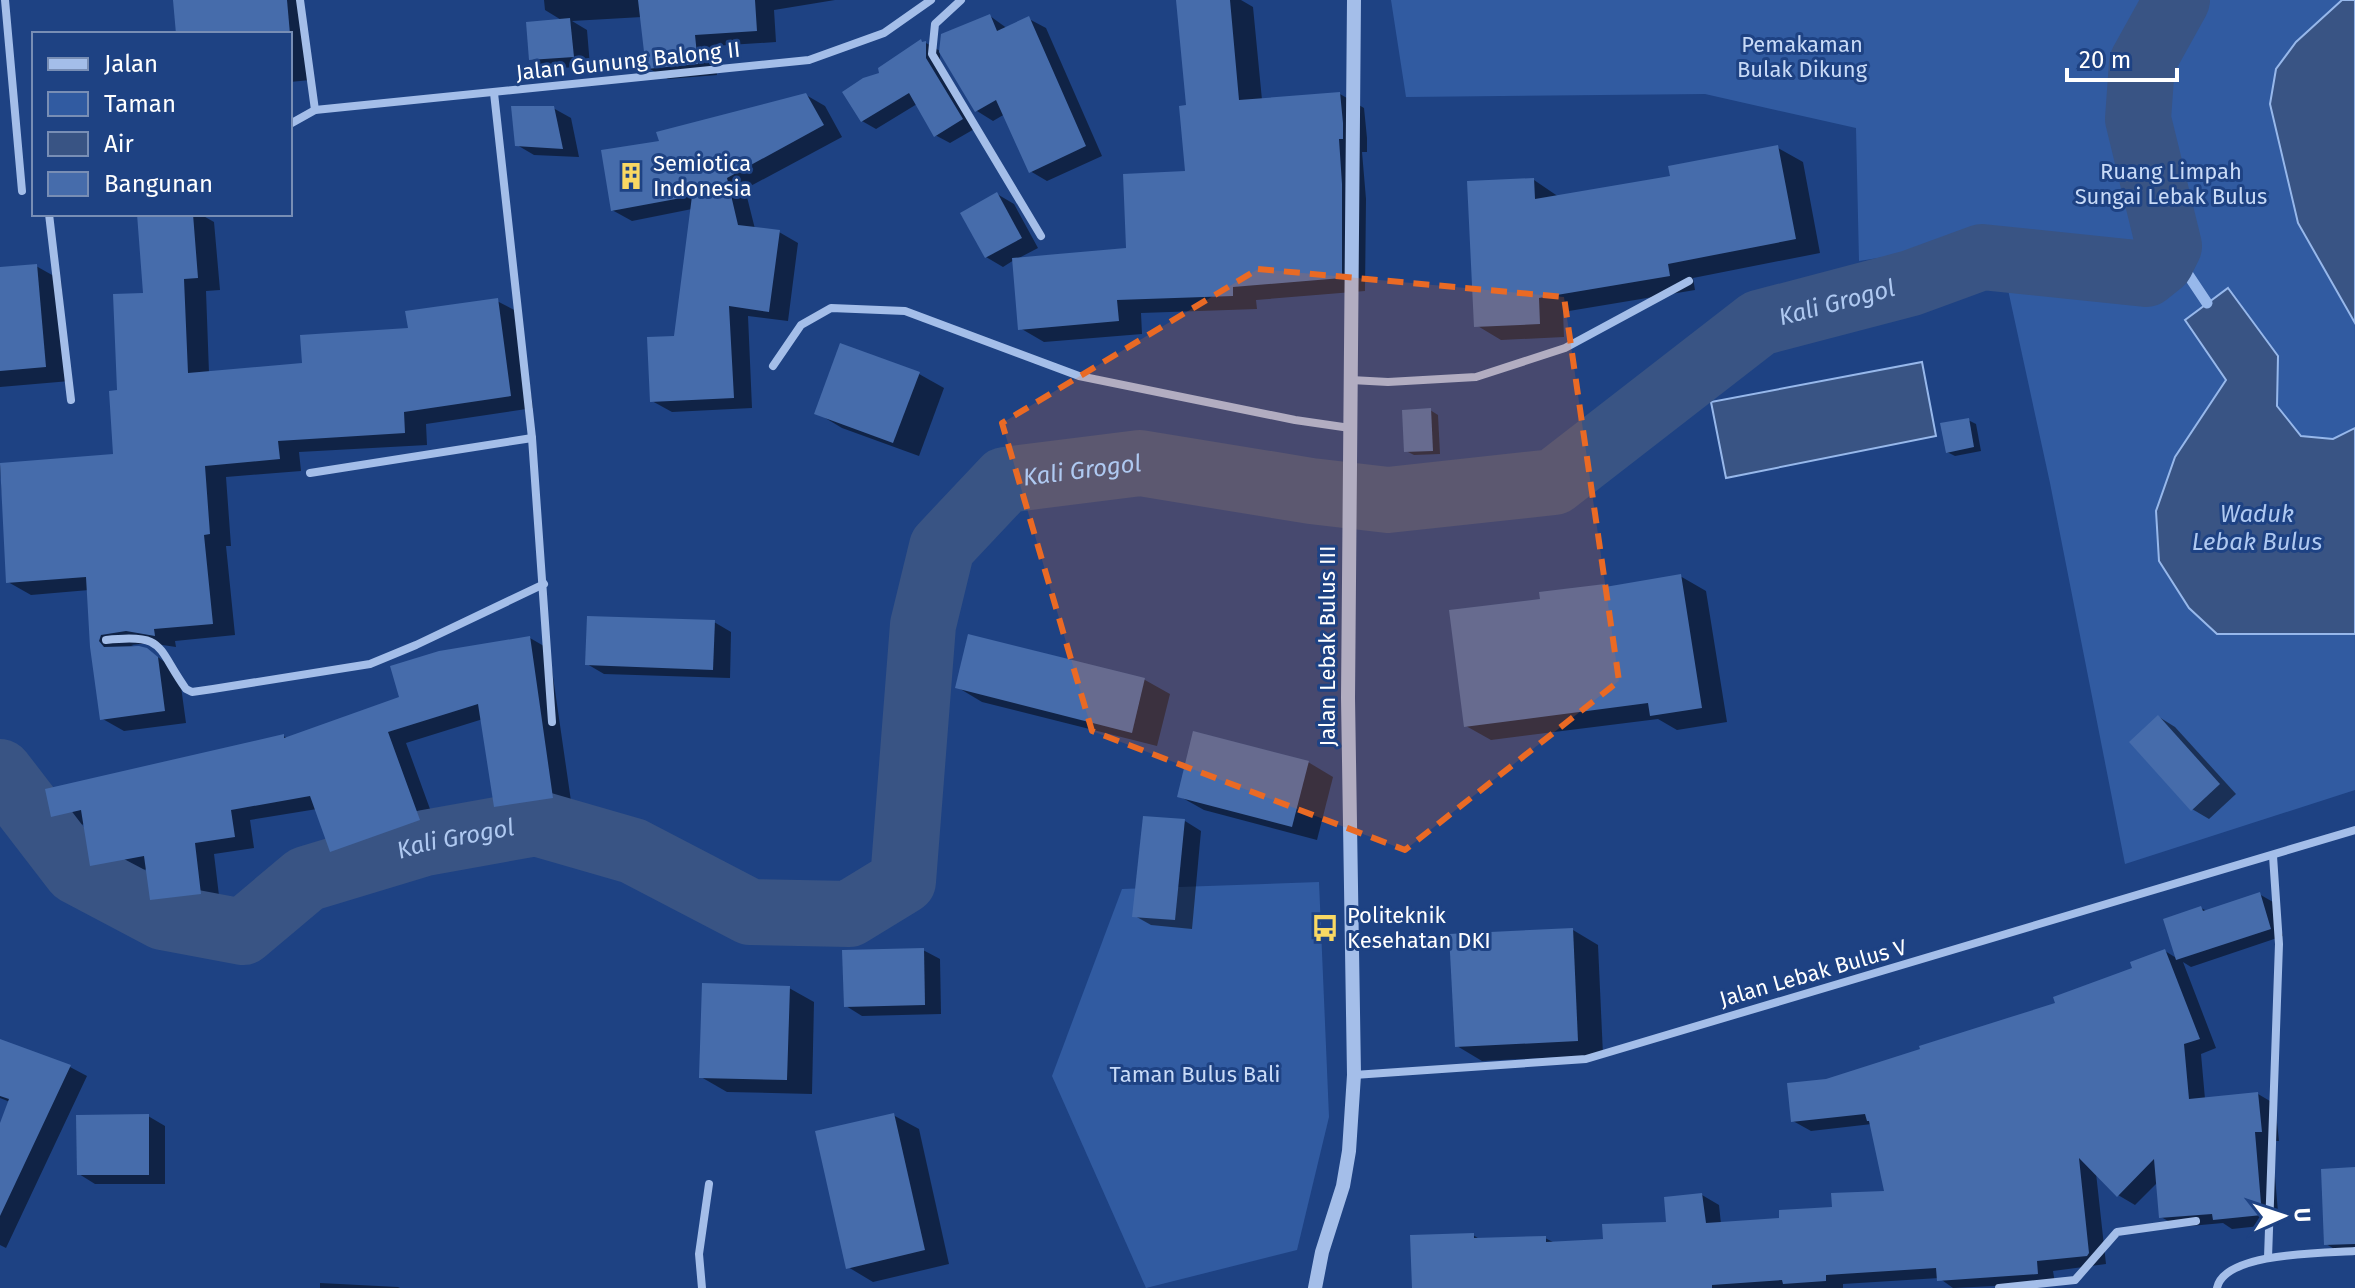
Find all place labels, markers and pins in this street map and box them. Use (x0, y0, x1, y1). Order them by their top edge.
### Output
place label: Semiotica Indonesia (653, 150, 752, 202)
building icon: Semiotica Indonesia (616, 161, 646, 191)
place label: Politeknik Kesehatan DKI (1347, 902, 1491, 954)
bus stop icon: Politeknik Kesehatan DKI (1310, 913, 1340, 943)

